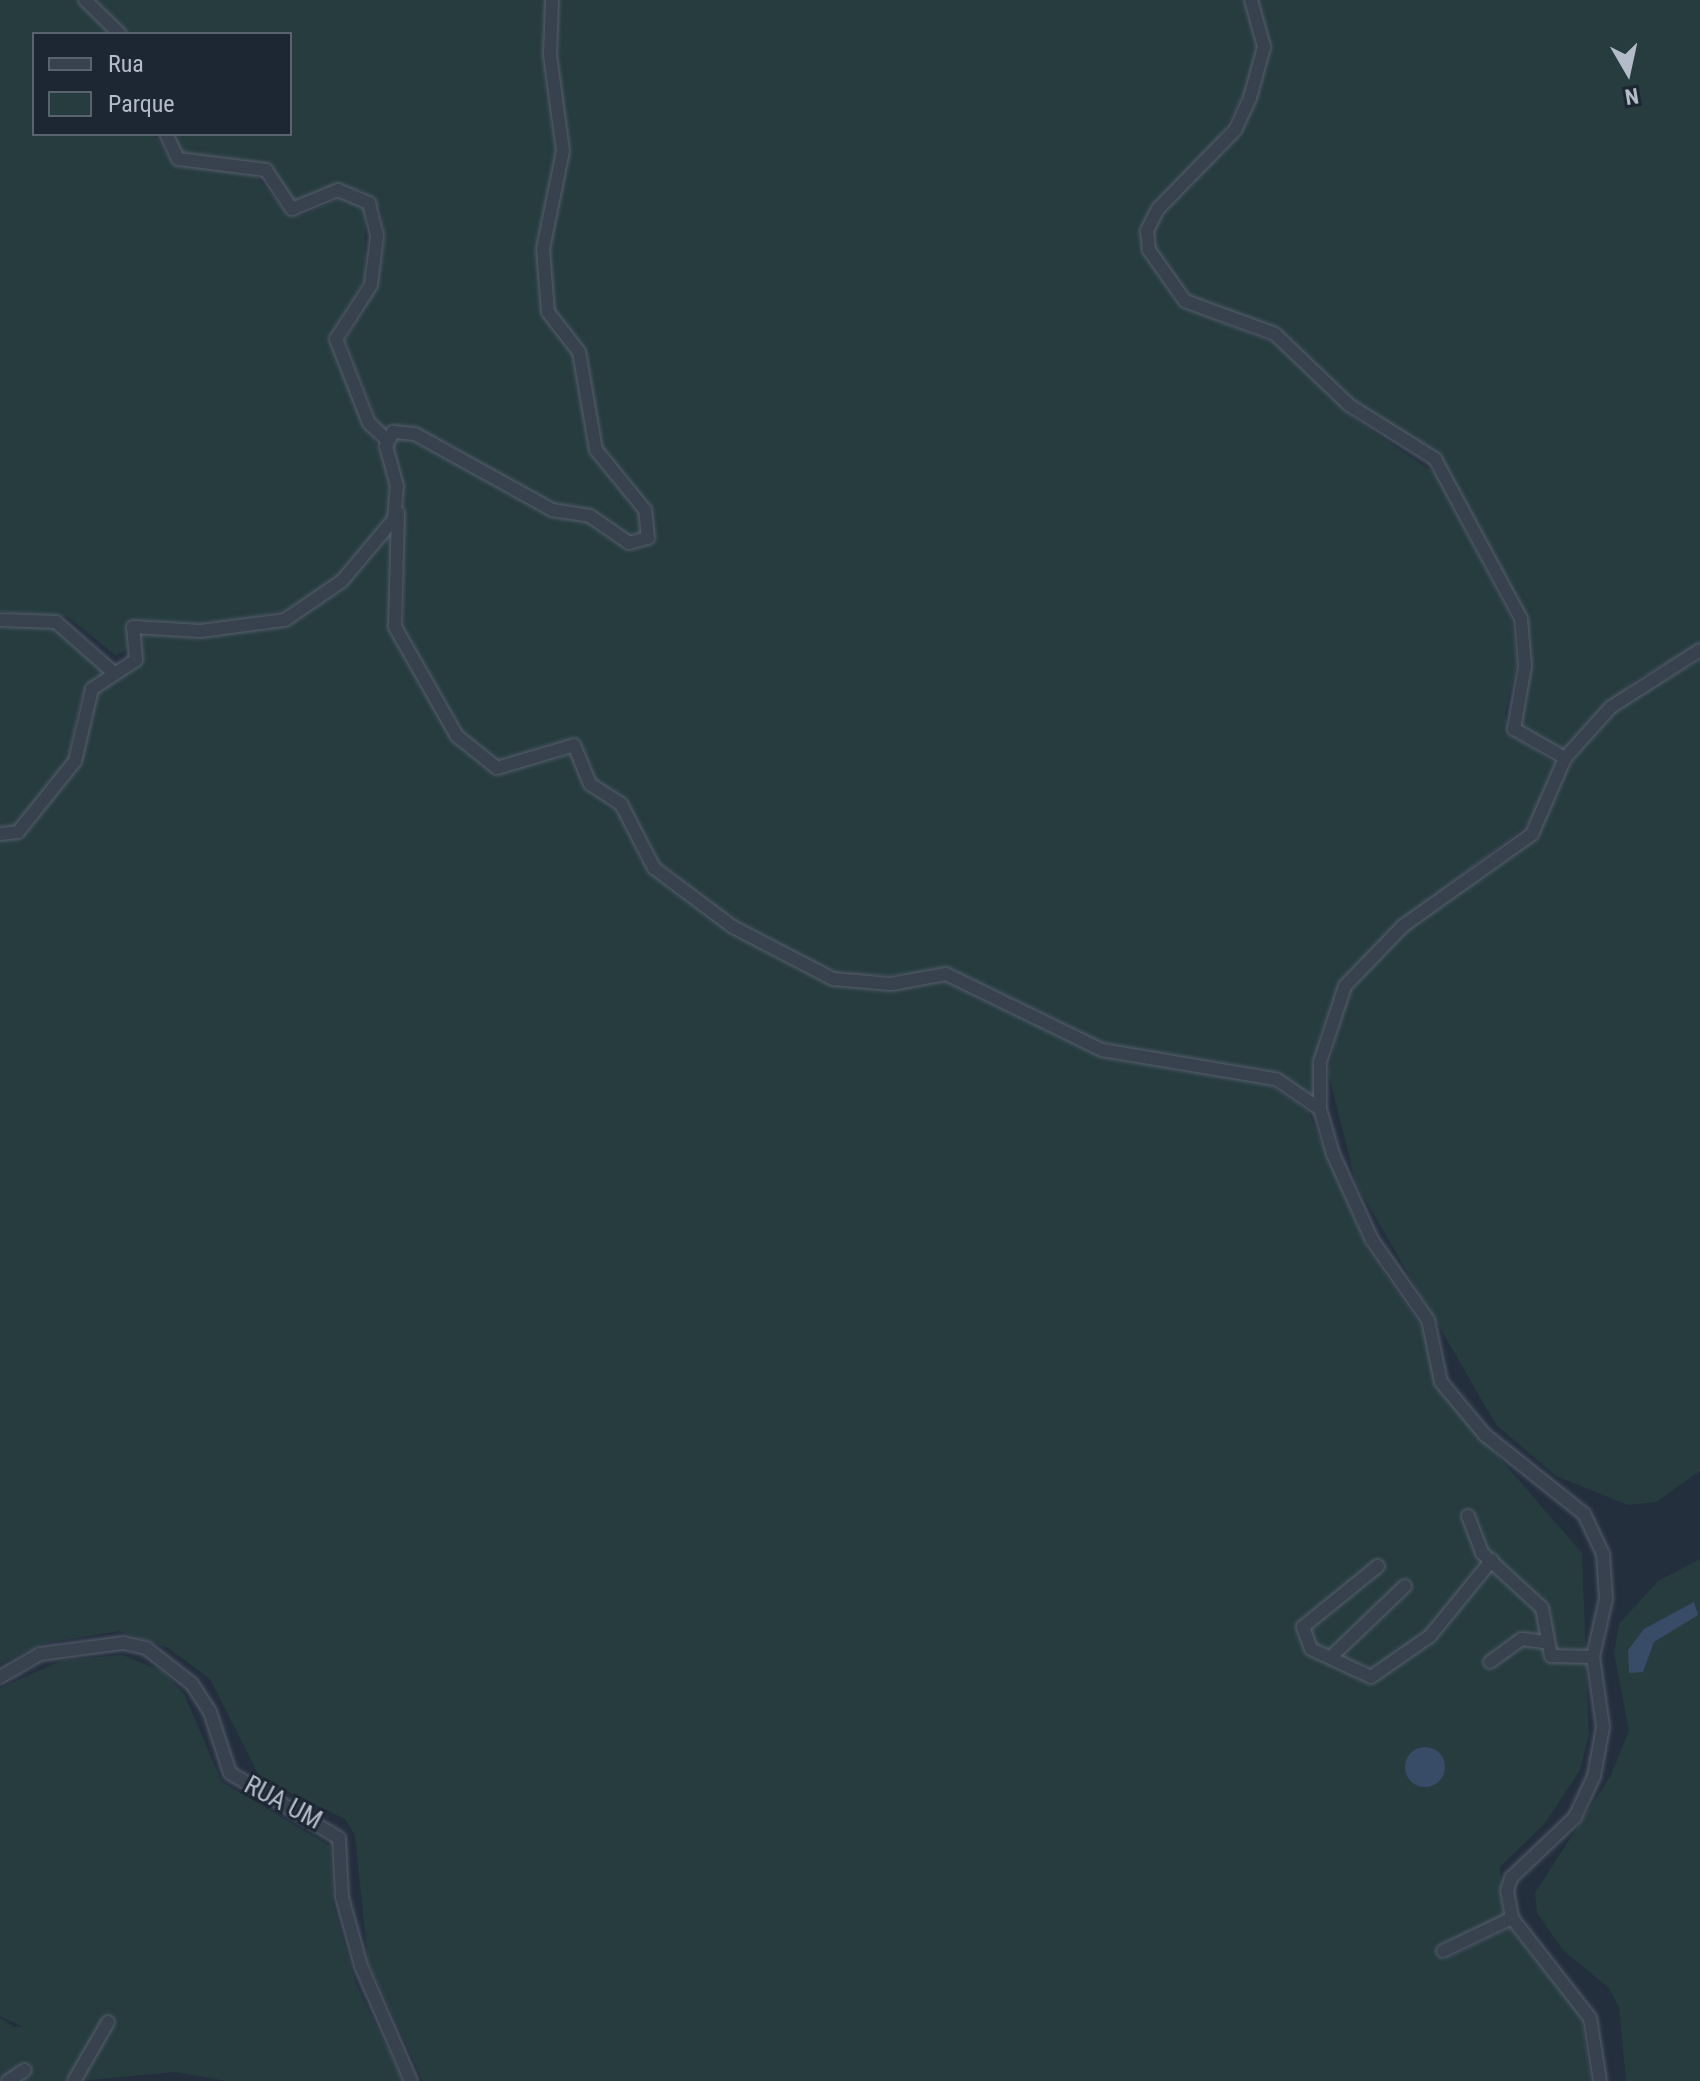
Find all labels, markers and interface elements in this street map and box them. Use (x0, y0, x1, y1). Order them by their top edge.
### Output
legend (32, 32, 292, 136)
north arrow (1588, 32, 1668, 112)
text: Rua (108, 50, 144, 78)
text: N (1623, 83, 1640, 110)
text: Parque (108, 90, 175, 118)
street label: RUA UM (239, 1770, 327, 1836)

